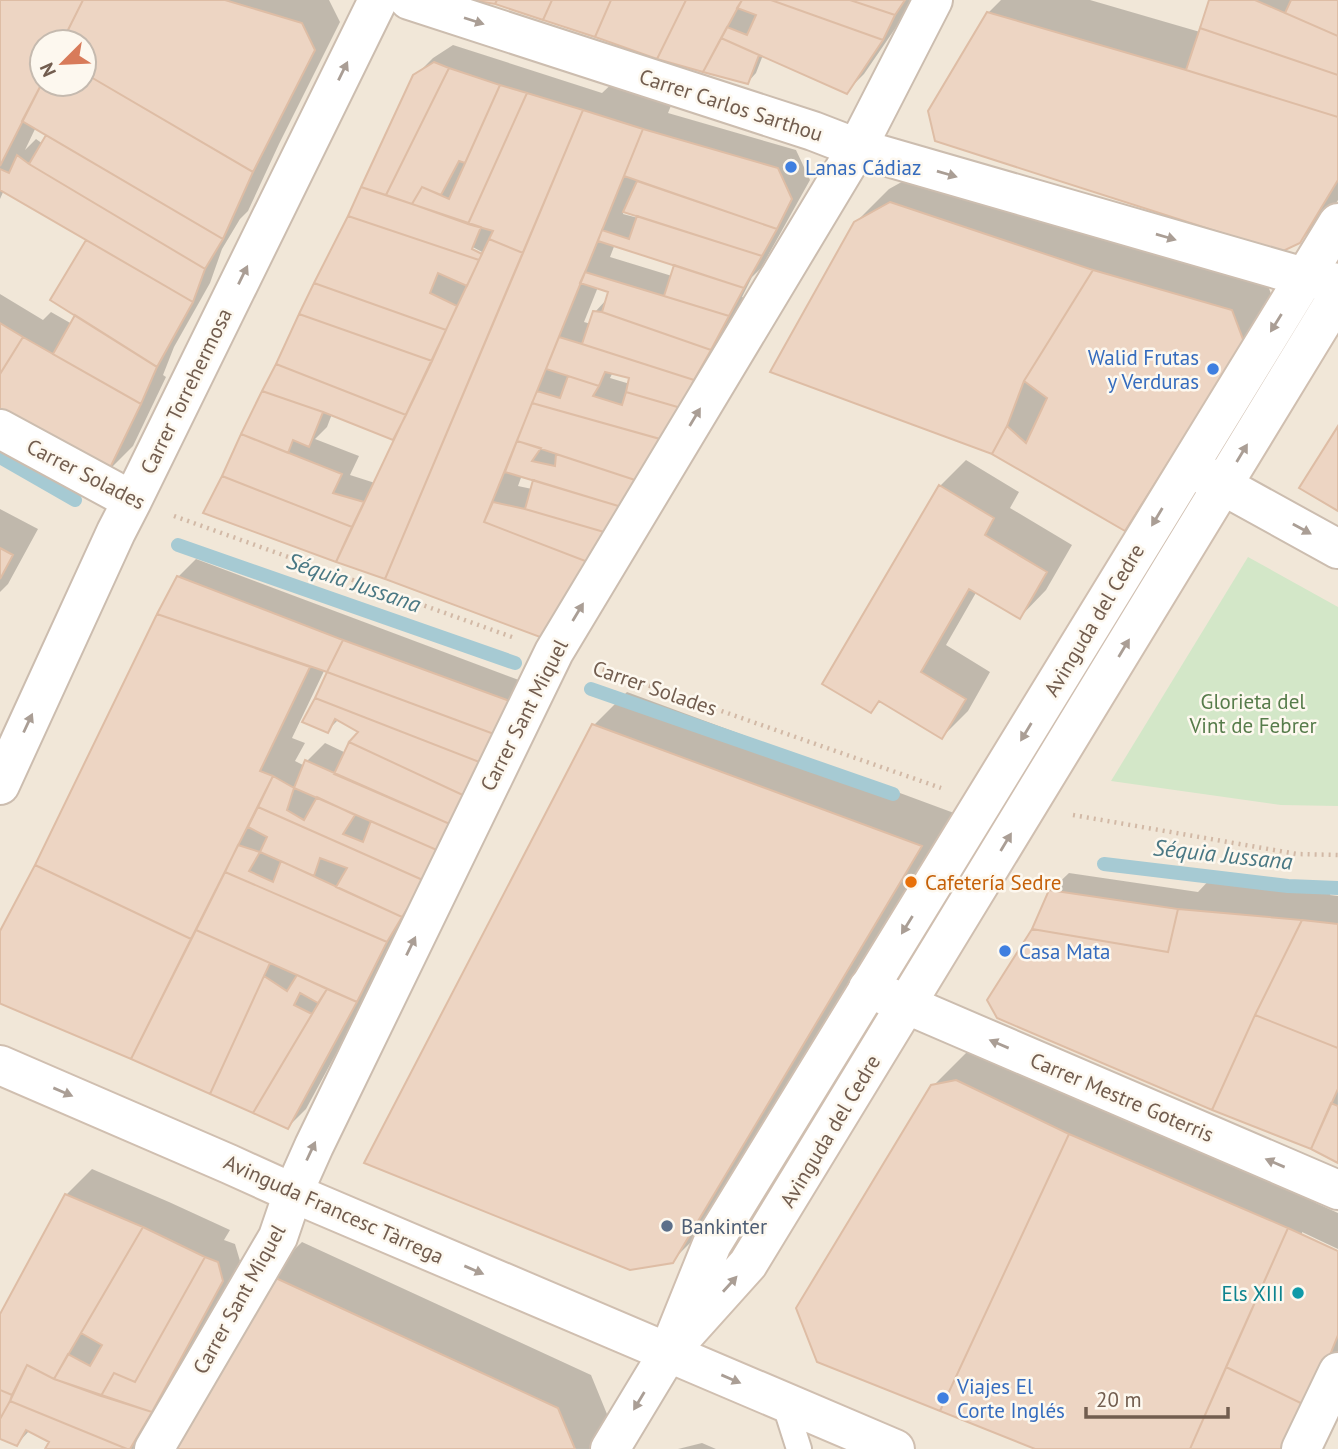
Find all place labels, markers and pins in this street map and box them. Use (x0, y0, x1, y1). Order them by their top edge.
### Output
place label: Lanas Cádiaz (805, 154, 921, 181)
marker: Lanas Cádiaz (783, 159, 799, 175)
place label: Walid Frutas y Verduras (1088, 344, 1199, 395)
marker: Walid Frutas y Verduras (1205, 361, 1221, 377)
place label: Cafetería Sedre (925, 869, 1061, 896)
marker: Cafetería Sedre (903, 874, 919, 890)
place label: Casa Mata (1019, 938, 1110, 965)
marker: Casa Mata (997, 943, 1013, 959)
place label: Bankinter (681, 1213, 767, 1240)
marker: Bankinter (659, 1218, 675, 1234)
place label: Els XIII (1221, 1280, 1284, 1307)
marker: Els XIII (1290, 1285, 1306, 1301)
place label: Viajes El Corte Inglés (956, 1373, 1065, 1424)
marker: Viajes El Corte Inglés (935, 1390, 951, 1406)

